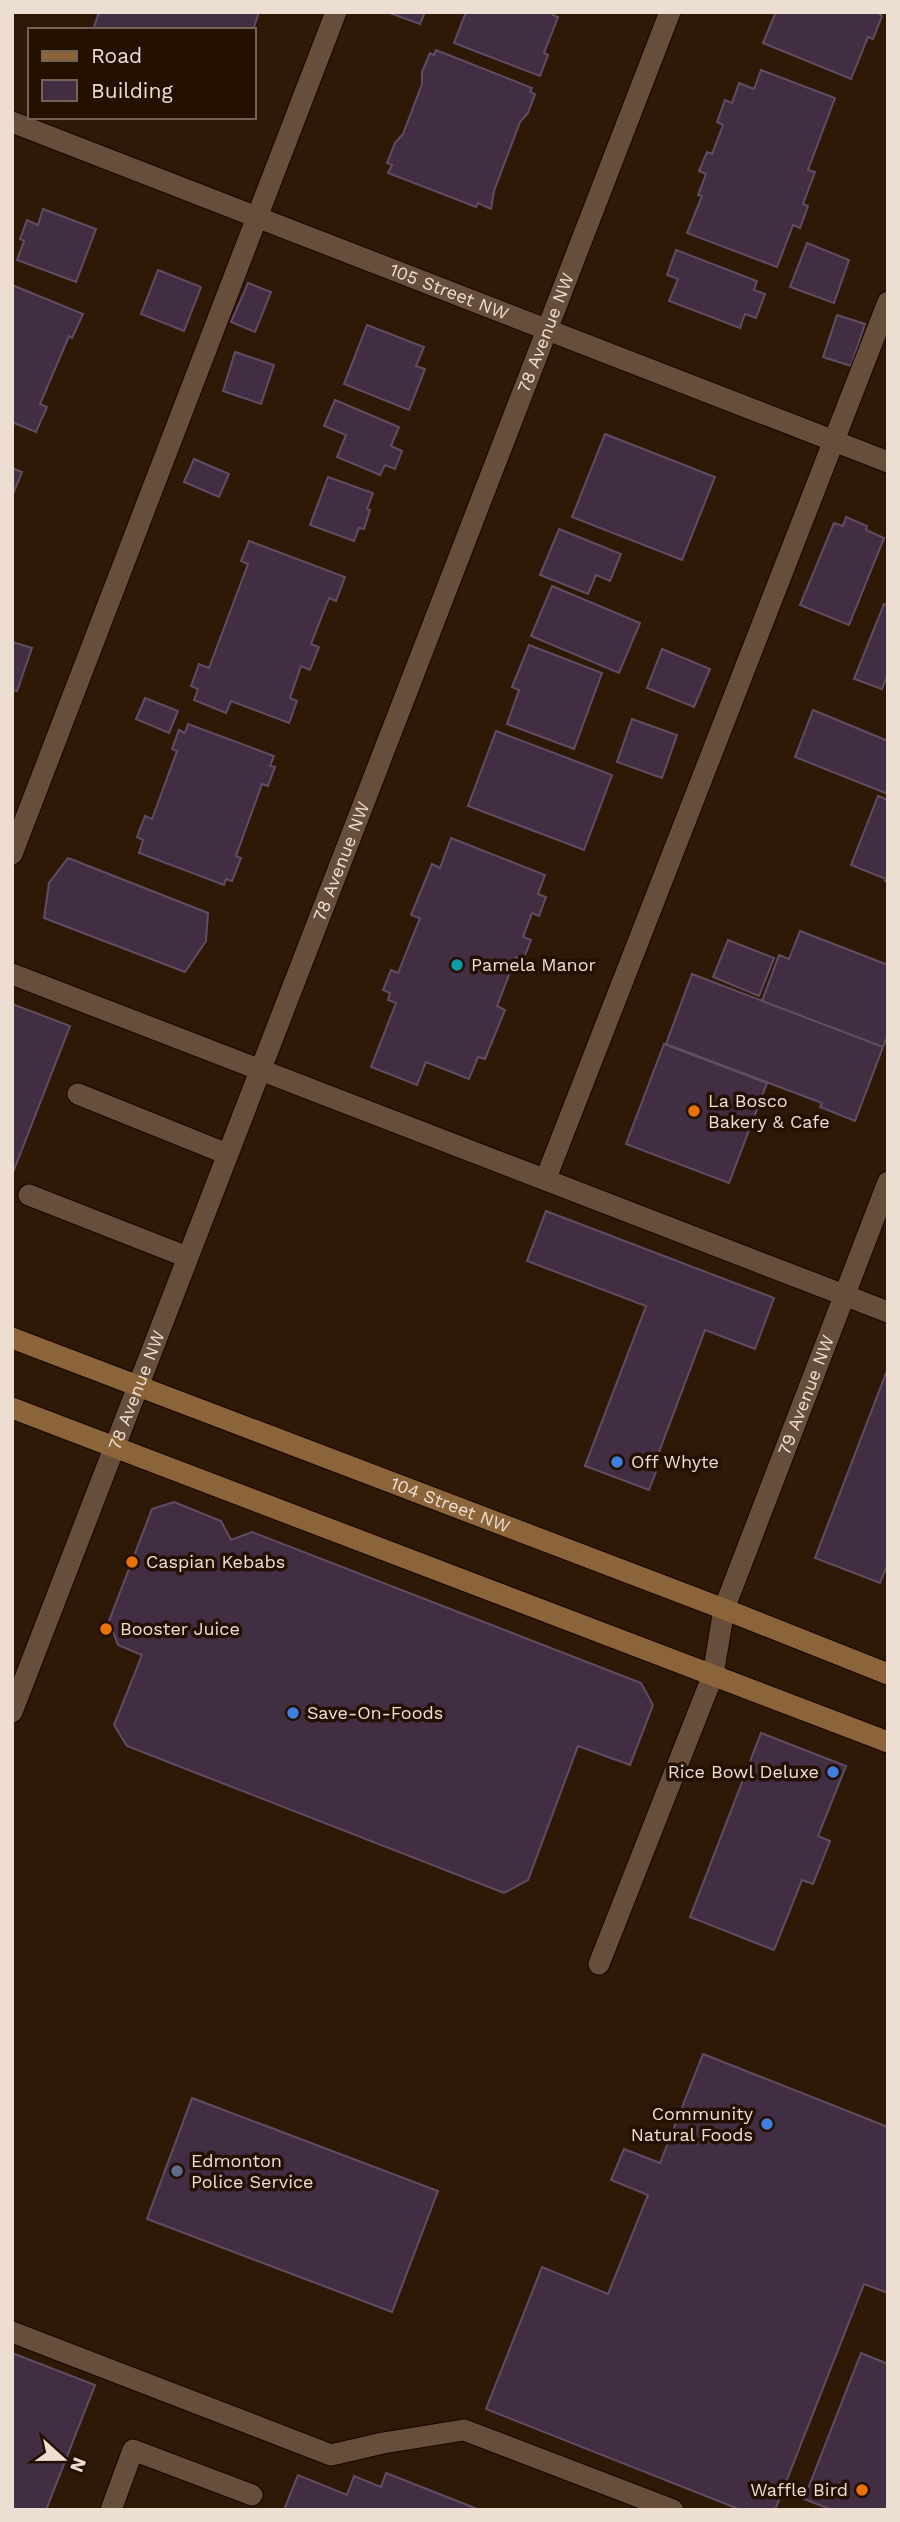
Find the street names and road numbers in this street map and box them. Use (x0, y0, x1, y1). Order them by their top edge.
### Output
street label: 105 Street NW (387, 259, 512, 324)
street label: 78 Avenue NW (513, 270, 578, 395)
street label: 78 Avenue NW (308, 798, 373, 924)
street label: 78 Avenue NW (103, 1327, 169, 1453)
street label: 79 Avenue NW (773, 1332, 838, 1458)
street label: 104 Street NW (388, 1472, 513, 1537)

